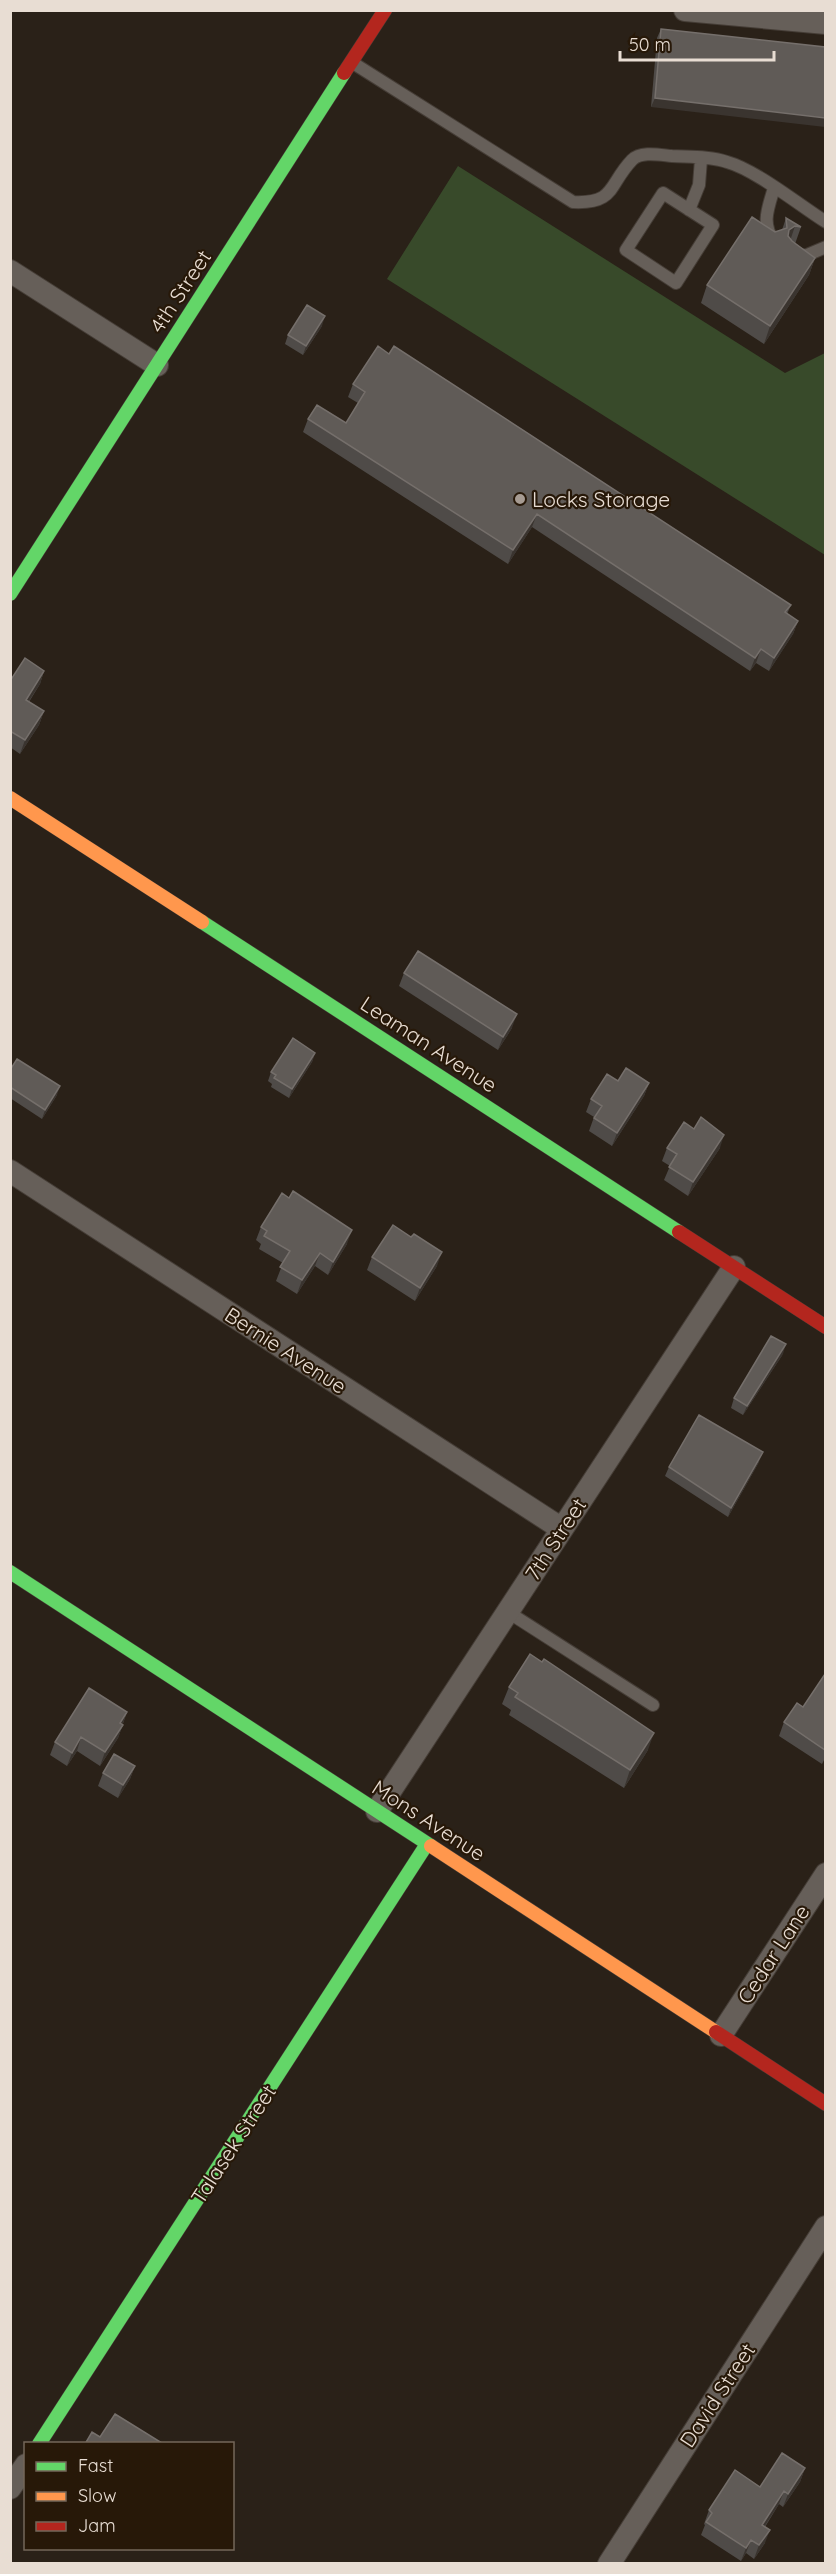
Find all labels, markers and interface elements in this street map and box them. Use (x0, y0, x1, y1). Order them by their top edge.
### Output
scale bar (620, 24, 774, 62)
text: 50 m (629, 33, 671, 56)
street label: 4th Street (144, 245, 216, 337)
place label: Locks Storage (532, 486, 670, 512)
marker: Locks Storage (513, 492, 527, 506)
street label: Leaman Avenue (356, 990, 502, 1098)
street label: Bernie Avenue (220, 1301, 352, 1399)
street label: 7th Street (519, 1493, 591, 1585)
street label: Mons Avenue (368, 1774, 490, 1866)
street label: Cedar Lane (731, 1900, 815, 2008)
street label: Talasek Street (185, 2079, 281, 2209)
street label: David Street (674, 2338, 760, 2452)
legend (24, 2442, 234, 2550)
text: Fast (78, 2454, 113, 2477)
text: Slow (78, 2484, 116, 2507)
text: Jam (78, 2514, 116, 2537)

